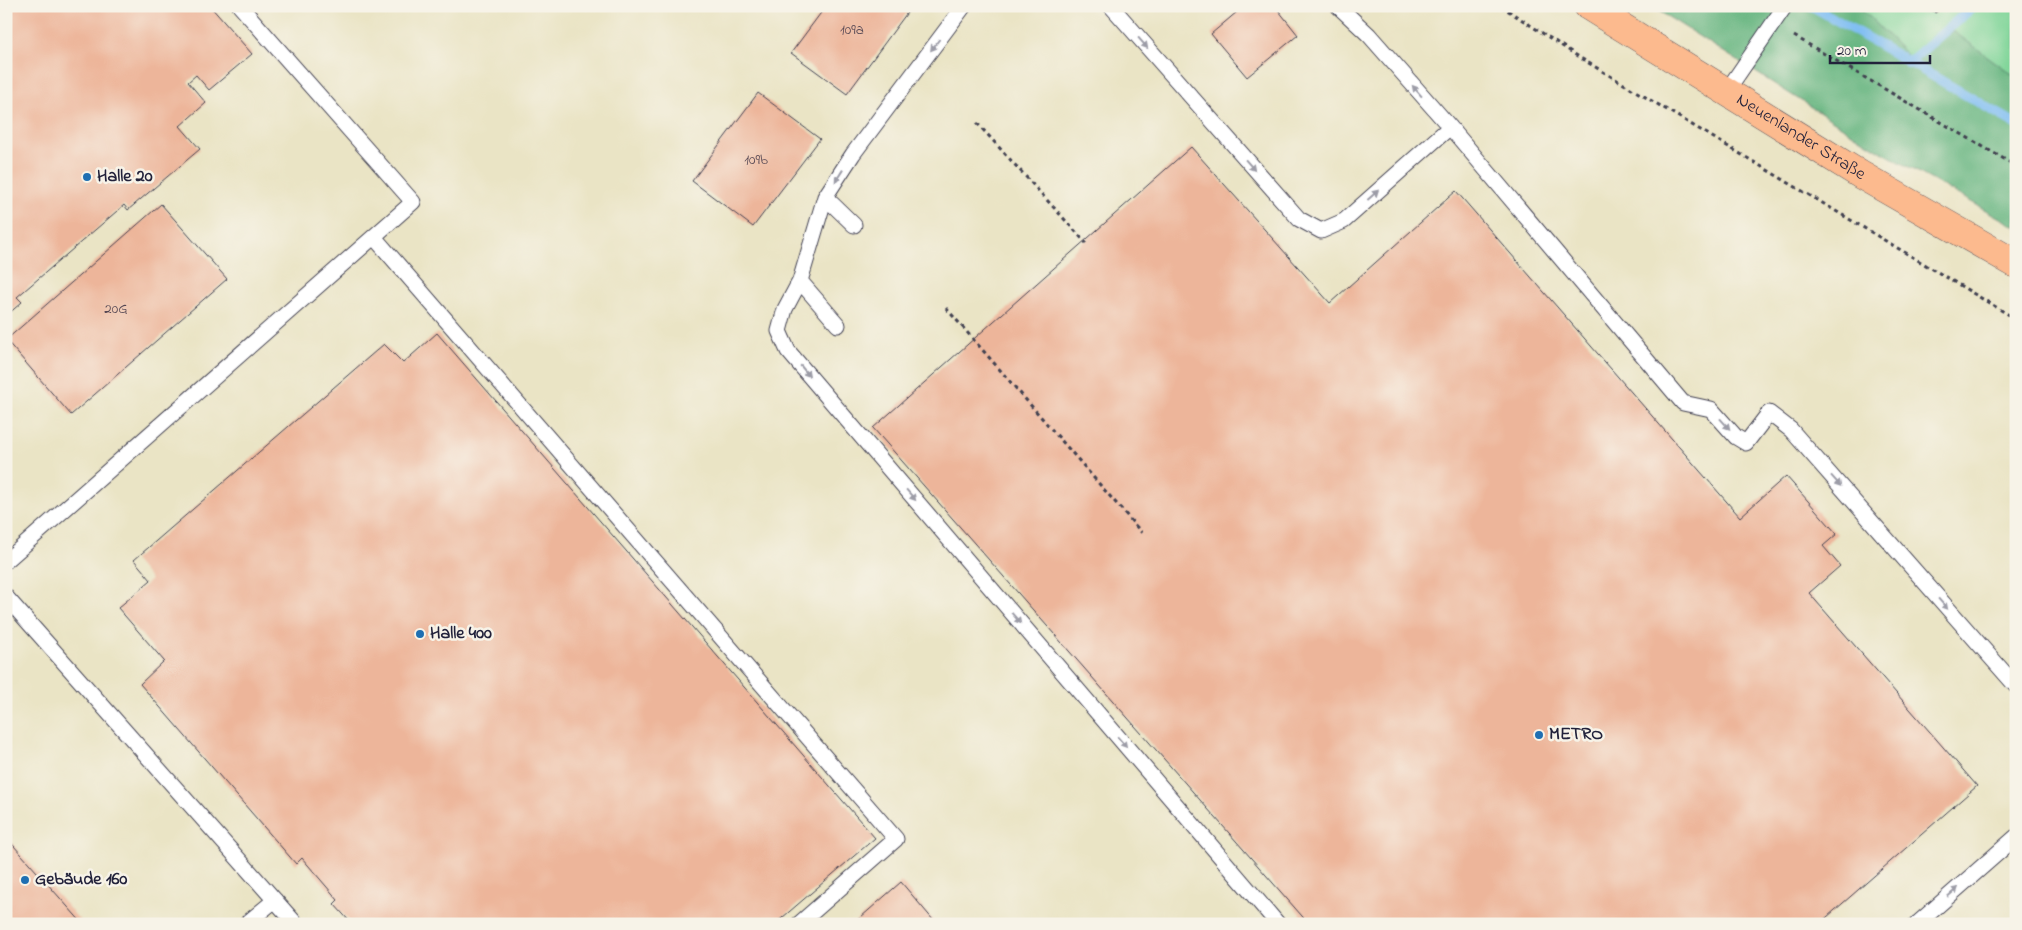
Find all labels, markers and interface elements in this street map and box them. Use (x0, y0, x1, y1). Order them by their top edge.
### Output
house number: 109a (840, 19, 864, 41)
scale bar (1830, 32, 1930, 64)
one-way arrow (1137, 36, 1149, 48)
one-way arrow (930, 38, 940, 52)
text: 20 m (1837, 40, 1867, 62)
one-way arrow (1412, 84, 1423, 97)
street label: Neuenlander Straße (1731, 88, 1871, 188)
house number: 109b (744, 149, 768, 171)
one-way arrow (1245, 158, 1256, 171)
place label: Halle 20 (97, 164, 153, 190)
one-way arrow (834, 170, 843, 183)
marker: Halle 20 (81, 171, 93, 183)
one-way arrow (1367, 189, 1379, 201)
house number: 20G (104, 298, 128, 320)
one-way arrow (800, 364, 811, 377)
one-way arrow (1719, 418, 1730, 431)
one-way arrow (1830, 475, 1842, 487)
one-way arrow (905, 488, 917, 500)
one-way arrow (1937, 597, 1949, 609)
one-way arrow (1011, 611, 1022, 624)
place label: Halle 400 (430, 621, 492, 647)
marker: Halle 400 (414, 628, 426, 640)
place label: METRO (1549, 722, 1603, 748)
marker: METRO (1533, 729, 1545, 741)
one-way arrow (1116, 735, 1128, 747)
place label: Gebäude 160 (35, 867, 128, 893)
marker: Gebäude 160 (19, 874, 31, 886)
one-way arrow (1947, 886, 1960, 897)

